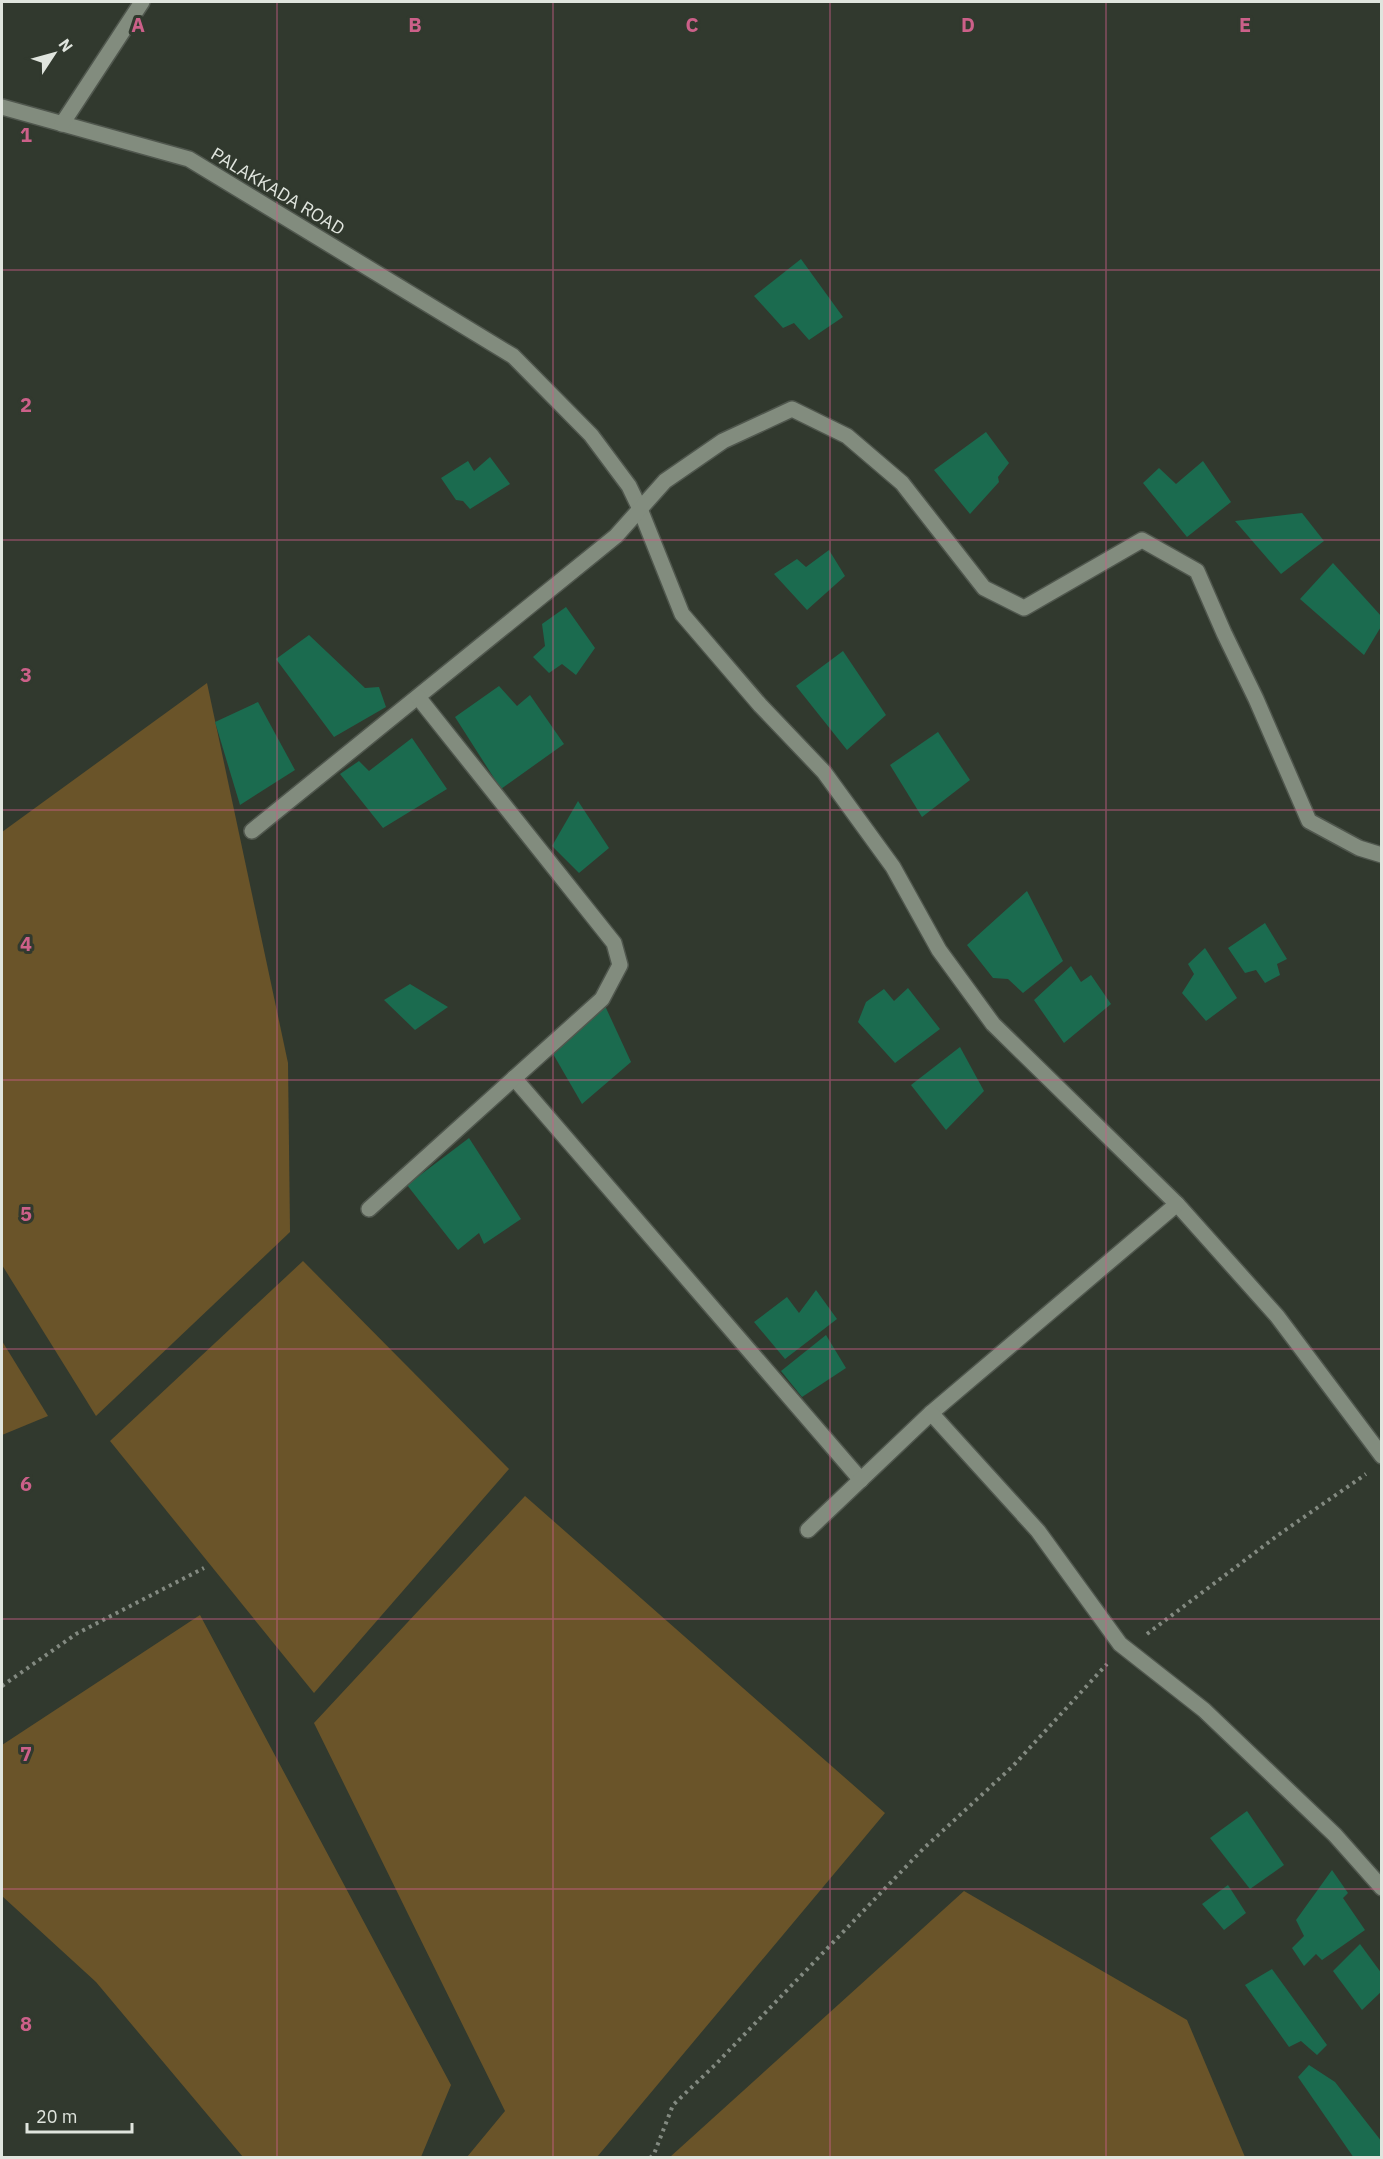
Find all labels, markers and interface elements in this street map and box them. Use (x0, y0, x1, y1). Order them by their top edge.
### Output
text: A (131, 11, 145, 38)
text: B (408, 11, 422, 38)
text: C (685, 11, 699, 38)
text: D (961, 11, 975, 38)
text: E (1239, 11, 1251, 38)
north arrow (24, 24, 84, 84)
text: N (55, 35, 78, 56)
text: 1 (20, 121, 32, 148)
street label: PALAKKADA ROAD (207, 142, 349, 240)
text: 2 (20, 391, 32, 418)
text: 3 (20, 661, 32, 688)
text: 4 (20, 930, 32, 957)
text: 5 (20, 1200, 32, 1227)
text: 6 (20, 1470, 32, 1497)
text: 7 (20, 1740, 32, 1767)
text: 8 (20, 2010, 32, 2037)
scale bar (27, 2096, 132, 2134)
text: 20 m (36, 2105, 78, 2128)

